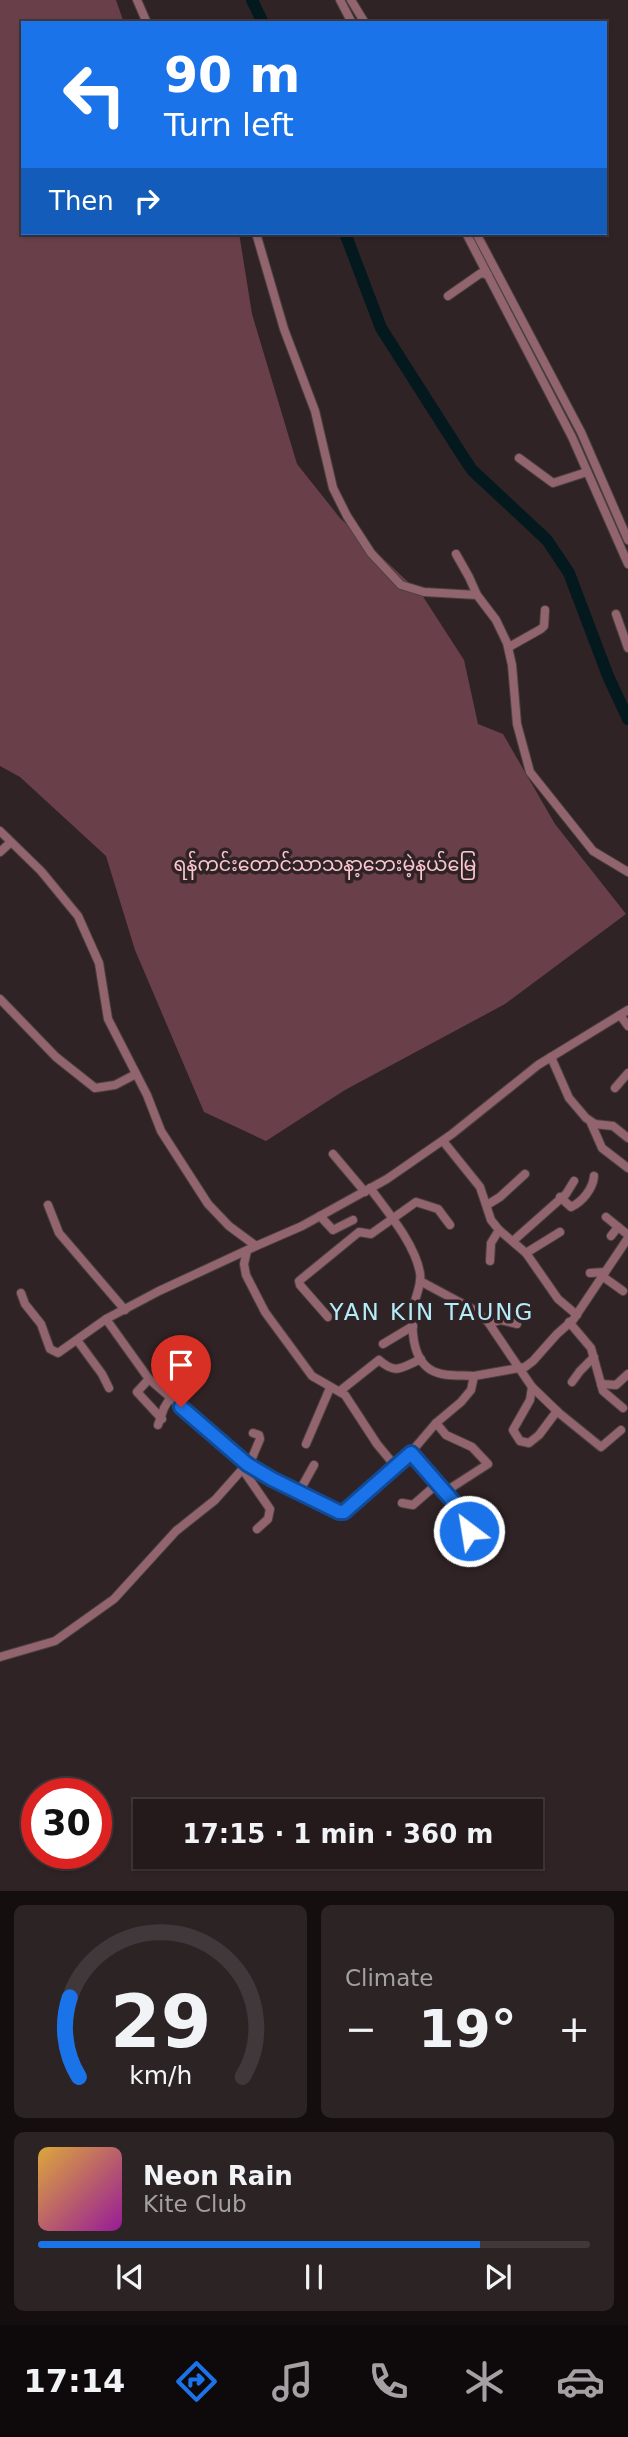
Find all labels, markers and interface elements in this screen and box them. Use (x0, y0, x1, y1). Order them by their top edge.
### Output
text: 90 m (164, 47, 300, 104)
icon: left (49, 49, 140, 140)
text: Turn left (164, 106, 294, 144)
icon: right (128, 182, 166, 220)
text: Then (49, 186, 114, 216)
park label: ရန်ကင်းတောင်သာသနာ့ဘေးမဲ့နယ်မြေ (174, 850, 476, 880)
district label: YAN KIN TAUNG (329, 1299, 534, 1325)
pin (151, 1335, 211, 1407)
icon: arrive (162, 1346, 200, 1384)
position arrow (432, 1494, 506, 1568)
speed limit sign: 30 (21, 1778, 112, 1869)
text: 17:15 · 1 min · 360 m (183, 1819, 493, 1849)
text: Climate (345, 1965, 434, 1991)
text: 29 (110, 1980, 211, 2065)
text: 19° (418, 1999, 517, 2059)
text: − (345, 2007, 377, 2051)
text: + (558, 2007, 590, 2051)
text: km/h (129, 2061, 192, 2090)
text: Neon Rain (143, 2161, 293, 2191)
text: Kite Club (143, 2191, 247, 2217)
icon: previous (111, 2258, 149, 2296)
icon: pause (295, 2258, 333, 2296)
icon: next (479, 2258, 517, 2296)
icon: directions (172, 2357, 221, 2406)
icon: music (268, 2357, 317, 2406)
icon: phone (364, 2357, 413, 2406)
icon: climate (460, 2357, 509, 2406)
icon: car (556, 2357, 605, 2406)
text: 17:14 (23, 2362, 125, 2400)

